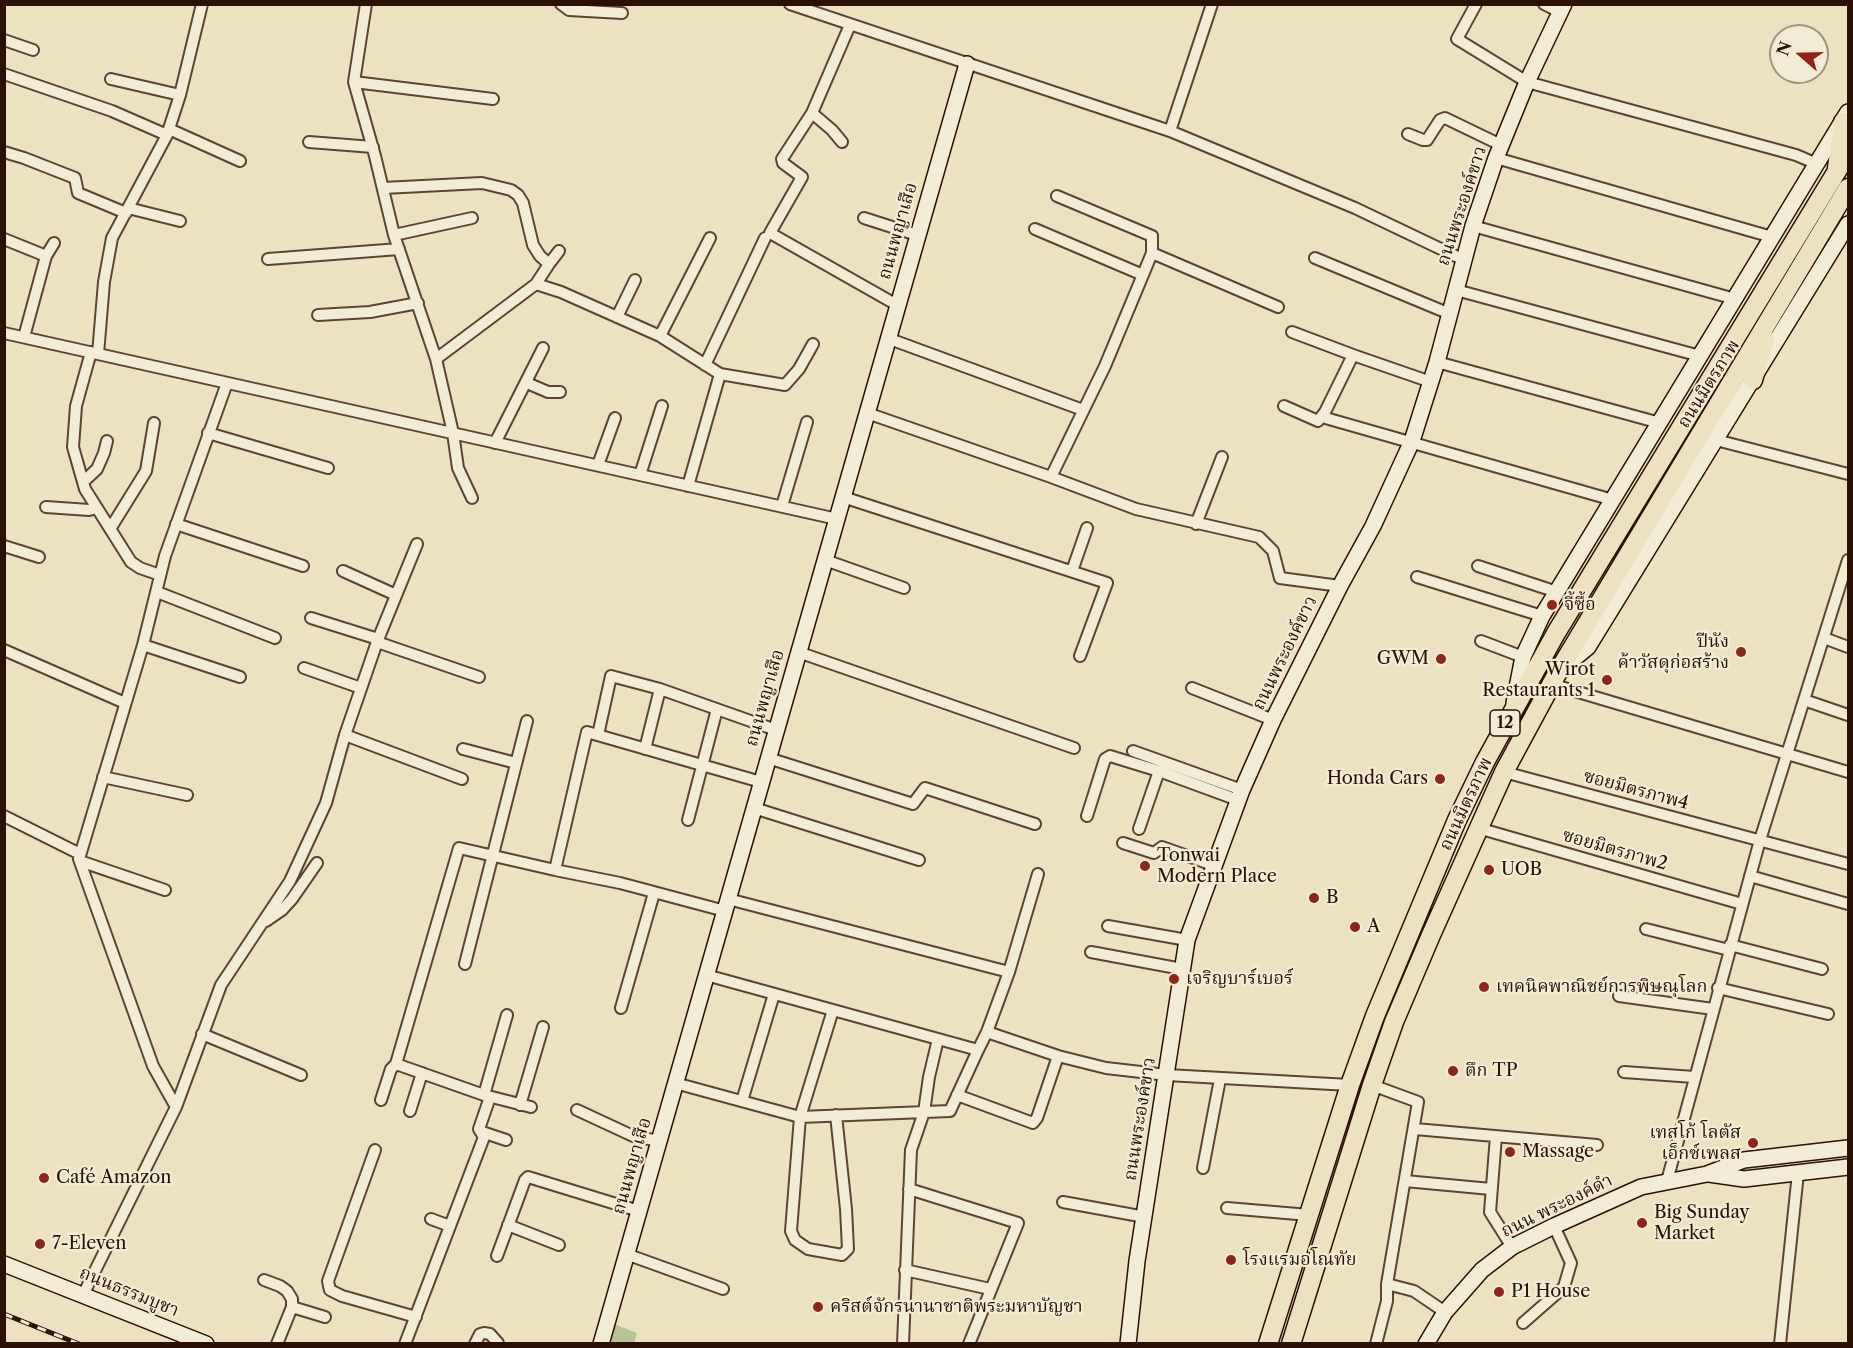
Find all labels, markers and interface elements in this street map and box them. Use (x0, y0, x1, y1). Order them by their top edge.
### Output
north arrow (1769, 24, 1829, 84)
text: N (1772, 39, 1796, 58)
street label: ถนนพระองค์ขาว (1432, 143, 1492, 269)
street label: ถนนพญาเสือ (874, 180, 922, 282)
street label: ถนนมิตรภาพ (1673, 336, 1745, 432)
street label: ถนนพระองค์ขาว (1248, 592, 1322, 714)
place label: จี้ซื้อ (1564, 594, 1596, 616)
marker: จี้ซื้อ (1545, 598, 1559, 612)
place label: ปีนัง ค้าวัสดุก่อสร้าง (1618, 631, 1729, 674)
marker: ปีนัง ค้าวัสดุก่อสร้าง (1734, 645, 1748, 659)
street label: ถนนพญาเสือ (741, 647, 789, 749)
place label: GWM (1377, 648, 1429, 670)
marker: GWM (1434, 652, 1448, 666)
place label: Wirot Restaurants 1 (1482, 659, 1595, 702)
marker: Wirot Restaurants 1 (1600, 673, 1614, 687)
road number: 12 (1490, 710, 1520, 736)
street label: ถนนมิตรภาพ (1435, 754, 1497, 854)
street label: ซอยมิตรภาพ4 (1581, 766, 1691, 814)
place label: Honda Cars (1327, 768, 1428, 790)
marker: Honda Cars (1433, 772, 1447, 786)
street label: ซอยมิตรภาพ2 (1560, 825, 1670, 875)
place label: Tonwai Modern Place (1157, 845, 1277, 888)
marker: Tonwai Modern Place (1138, 859, 1152, 873)
place label: UOB (1501, 859, 1542, 881)
marker: UOB (1482, 863, 1496, 877)
place label: B (1326, 887, 1339, 909)
marker: B (1307, 891, 1321, 905)
place label: A (1367, 916, 1380, 938)
marker: A (1348, 920, 1362, 934)
place label: เจริญบาร์เบอร์ (1186, 968, 1293, 990)
marker: เจริญบาร์เบอร์ (1167, 972, 1181, 986)
place label: เทคนิคพาณิชย์การพิษณุโลก (1496, 976, 1707, 998)
marker: เทคนิคพาณิชย์การพิษณุโลก (1477, 980, 1491, 994)
street label: ถนนพระองค์ขาว (1120, 1056, 1160, 1182)
place label: ตึก TP (1465, 1060, 1518, 1082)
marker: ตึก TP (1446, 1064, 1460, 1078)
street label: ถนนพญาเสือ (608, 1115, 656, 1217)
place label: เทสโก้ โลตัส เอ็กซ์เพลส (1649, 1122, 1741, 1164)
marker: เทสโก้ โลตัส เอ็กซ์เพลส (1746, 1136, 1760, 1150)
place label: Massage (1522, 1141, 1594, 1163)
marker: Massage (1503, 1145, 1517, 1159)
place label: Café Amazon (56, 1167, 172, 1189)
street label: ถนน พระองค์ดำ (1498, 1170, 1616, 1242)
marker: Café Amazon (37, 1171, 51, 1185)
place label: Big Sunday Market (1654, 1202, 1749, 1244)
marker: Big Sunday Market (1635, 1216, 1649, 1230)
place label: 7-Eleven (52, 1233, 127, 1255)
marker: 7-Eleven (33, 1237, 47, 1251)
place label: โรงแรมอโณทัย (1243, 1249, 1356, 1271)
marker: โรงแรมอโณทัย (1224, 1253, 1238, 1267)
street label: ถนนธรรมบูชา (76, 1262, 182, 1322)
place label: P1 House (1511, 1281, 1590, 1303)
marker: P1 House (1492, 1285, 1506, 1299)
place label: คริสต์จักรนานาชาติพระมหาบัญชา (830, 1296, 1083, 1318)
marker: คริสต์จักรนานาชาติพระมหาบัญชา (811, 1300, 825, 1314)

